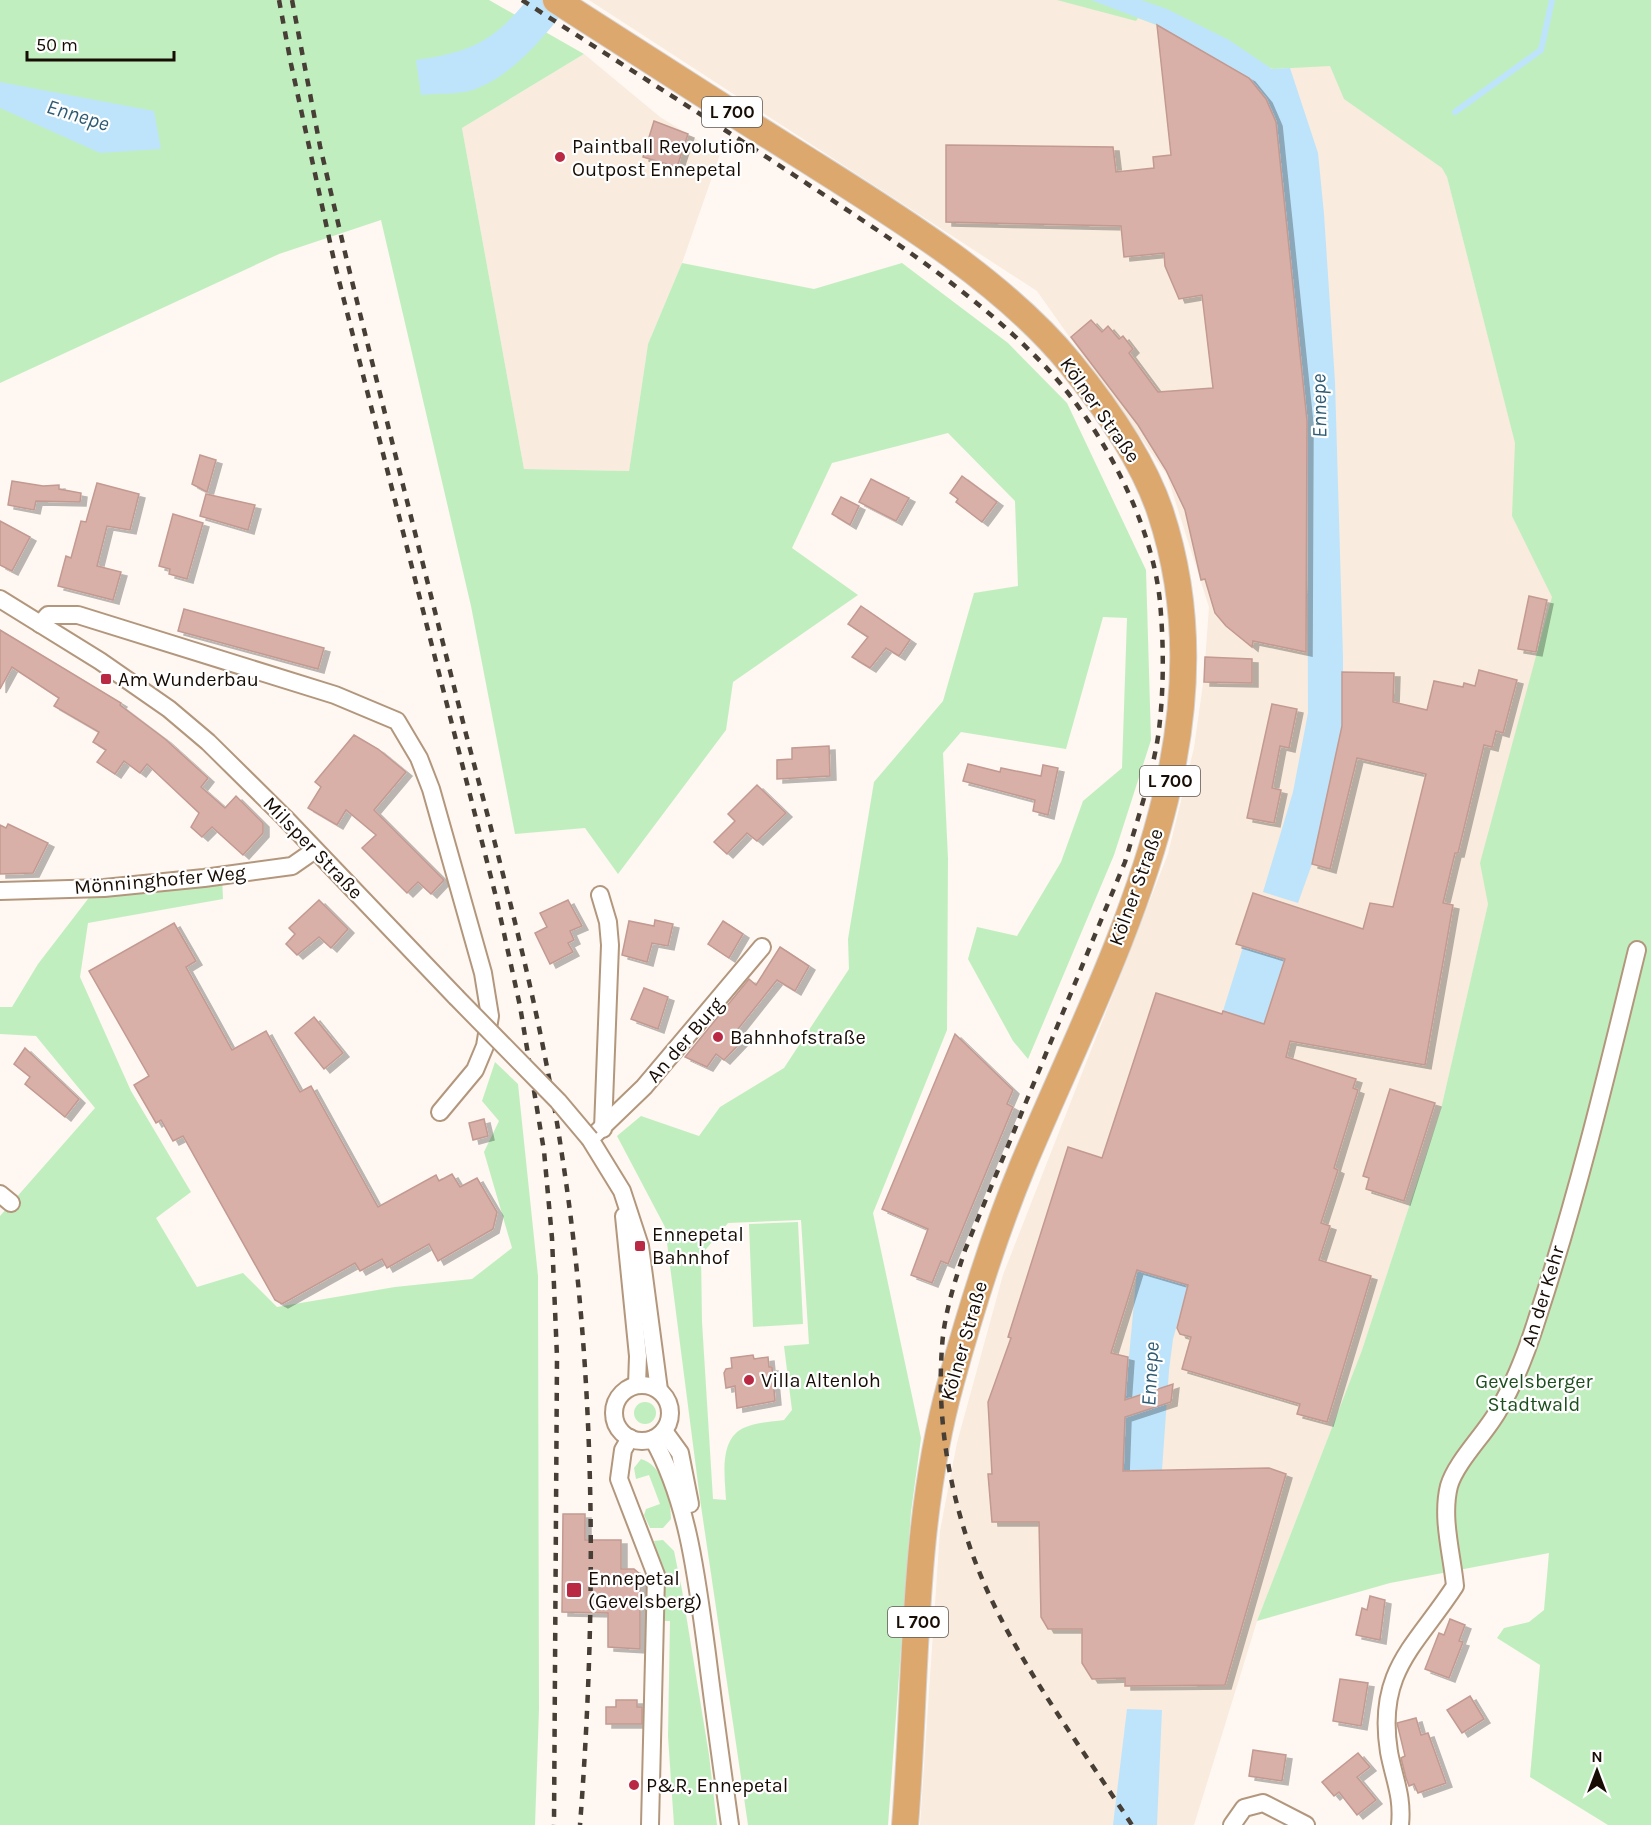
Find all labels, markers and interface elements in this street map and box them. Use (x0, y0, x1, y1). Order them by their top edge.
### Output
scale bar (27, 24, 174, 62)
text: 50 m (36, 34, 78, 56)
water label: Ennepe (44, 94, 112, 136)
road number: L 700 (702, 97, 762, 127)
place label: Paintball Revolution Outpost Ennepetal (572, 135, 756, 181)
marker: Paintball Revolution Outpost Ennepetal (553, 150, 567, 164)
street label: Kölner Straße (1055, 353, 1145, 467)
water label: Ennepe (1306, 373, 1332, 438)
place label: Am Wunderbau (118, 668, 259, 691)
marker: Am Wunderbau (99, 672, 113, 686)
road number: L 700 (1140, 766, 1200, 796)
street label: Milsper Straße (258, 792, 368, 904)
street label: Kölner Straße (1104, 825, 1168, 949)
street label: Mönninghofer Weg (73, 861, 247, 899)
street label: An der Burg (642, 993, 728, 1087)
place label: Bahnhofstraße (730, 1026, 866, 1049)
marker: Bahnhofstraße (711, 1030, 725, 1044)
place label: Ennepetal Bahnhof (652, 1223, 744, 1269)
marker: Ennepetal Bahnhof (633, 1239, 647, 1253)
street label: An der Kehr (1517, 1242, 1569, 1349)
street label: Kölner Straße (936, 1279, 992, 1403)
water label: Ennepe (1136, 1341, 1164, 1407)
place label: Villa Altenloh (761, 1369, 881, 1392)
park label: Gevelsberger Stadtwald (1475, 1370, 1593, 1416)
marker: Villa Altenloh (742, 1373, 756, 1387)
place label: Ennepetal (Gevelsberg) (588, 1567, 702, 1613)
marker: Ennepetal (Gevelsberg) (565, 1581, 583, 1599)
road number: L 700 (888, 1607, 948, 1637)
north arrow (1567, 1741, 1627, 1801)
text: N (1591, 1747, 1603, 1766)
place label: P&R, Ennepetal (646, 1774, 788, 1797)
marker: P&R, Ennepetal (627, 1778, 641, 1792)

